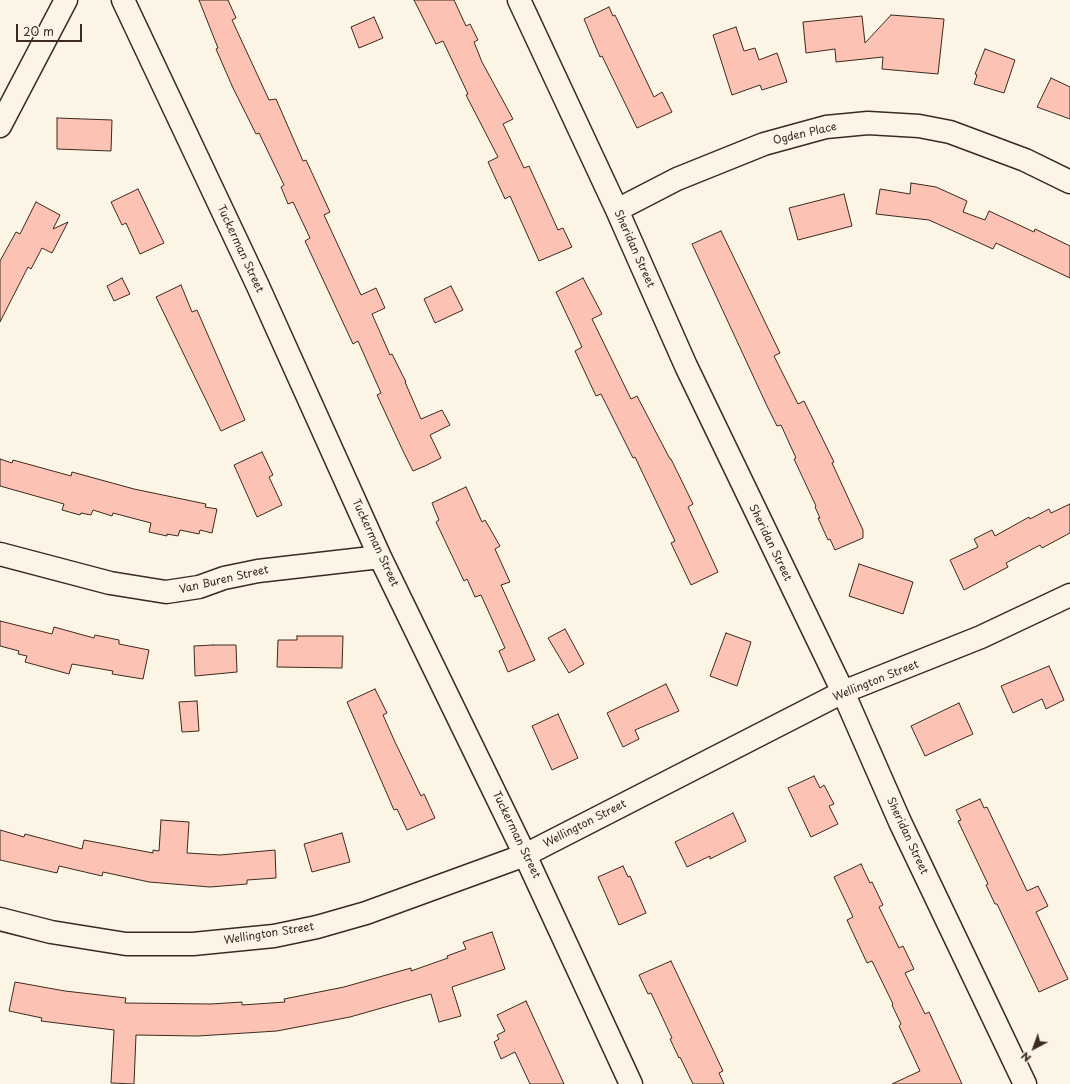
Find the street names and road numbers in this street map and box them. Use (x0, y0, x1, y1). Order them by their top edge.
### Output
street label: Ogden Place (772, 120, 838, 148)
street label: Tuckerman Street (214, 203, 266, 295)
street label: Sheridan Street (611, 208, 657, 290)
street label: Tuckerman Street (349, 497, 401, 589)
street label: Sheridan Street (746, 503, 794, 583)
street label: Van Buren Street (178, 563, 270, 597)
street label: Wellington Street (831, 658, 921, 704)
street label: Tuckerman Street (489, 789, 543, 881)
street label: Sheridan Street (883, 795, 931, 877)
street label: Wellington Street (541, 797, 629, 851)
street label: Wellington Street (223, 920, 315, 948)

